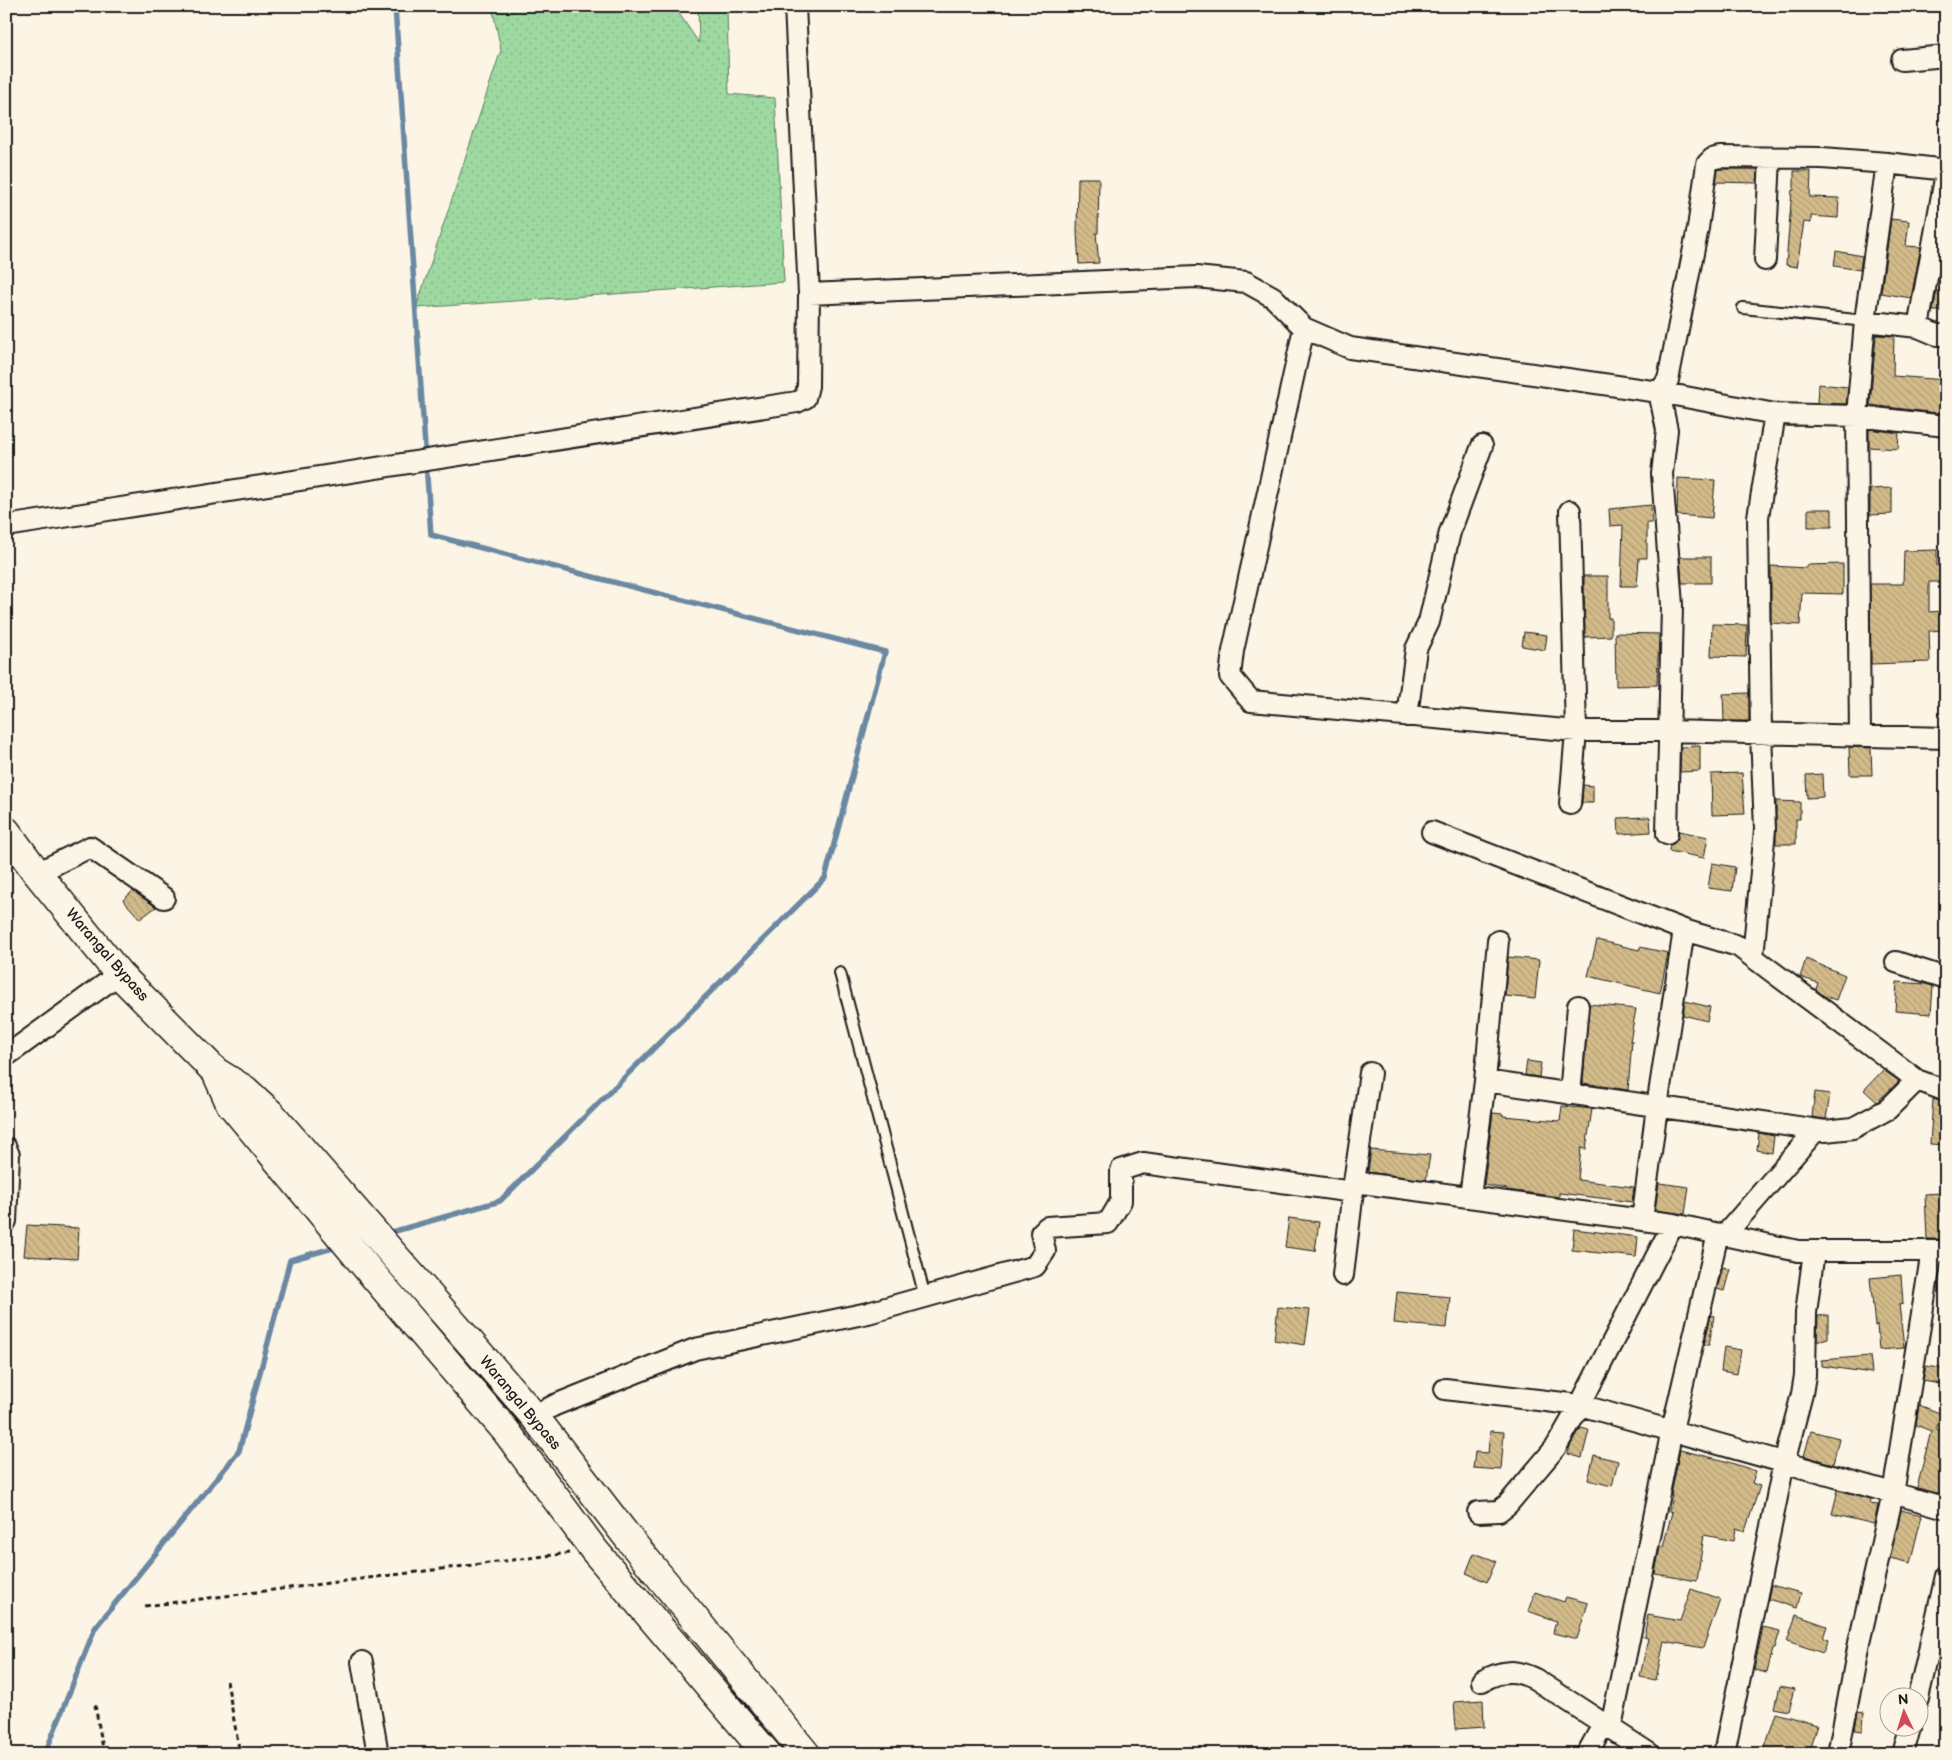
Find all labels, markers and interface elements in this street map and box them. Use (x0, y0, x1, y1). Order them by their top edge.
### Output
street label: Warangal Bypass (61, 905, 153, 1006)
street label: Warangal Bypass (475, 1352, 565, 1454)
north arrow (1880, 1688, 1930, 1738)
text: N (1897, 1691, 1909, 1708)

